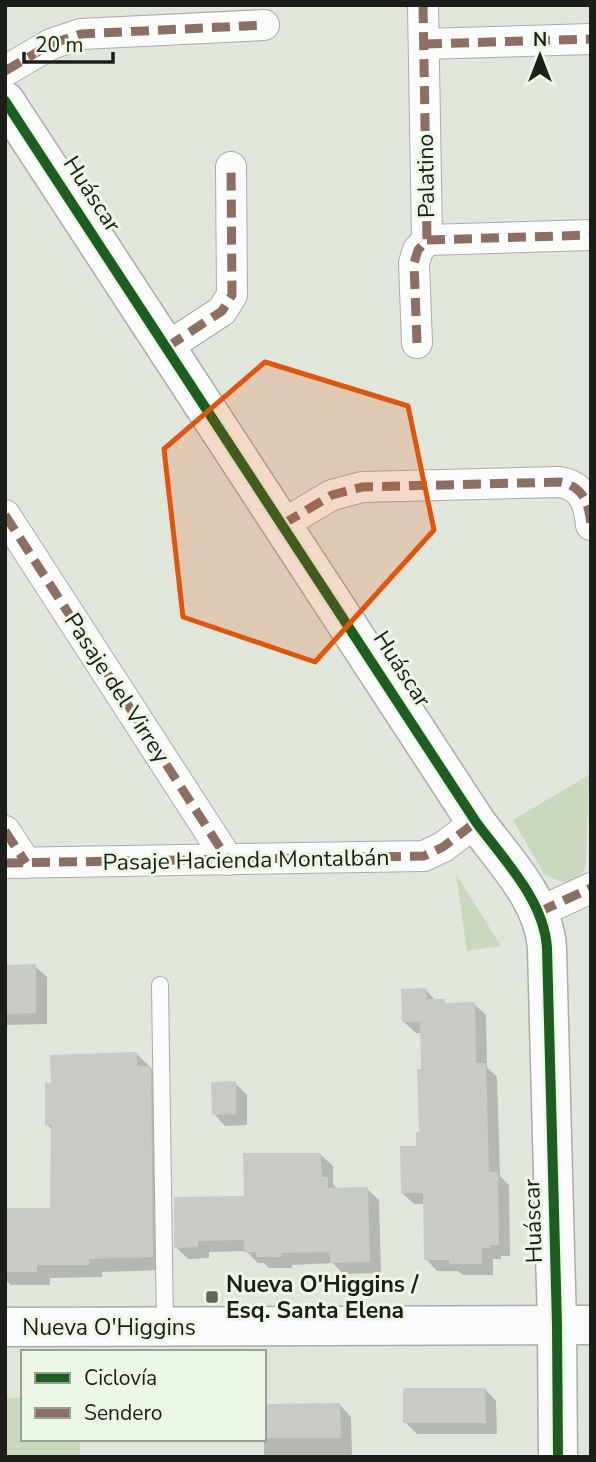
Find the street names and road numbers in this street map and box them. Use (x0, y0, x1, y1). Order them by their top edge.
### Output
street label: Palatino (410, 134, 442, 218)
street label: Huáscar (56, 150, 128, 239)
street label: Pasaje del Virrey (57, 607, 177, 769)
street label: Huáscar (366, 625, 438, 714)
street label: Pasaje Hacienda Montalbán (102, 842, 390, 878)
street label: Huáscar (516, 1177, 550, 1264)
street label: Nueva O'Higgins (22, 1312, 196, 1343)

